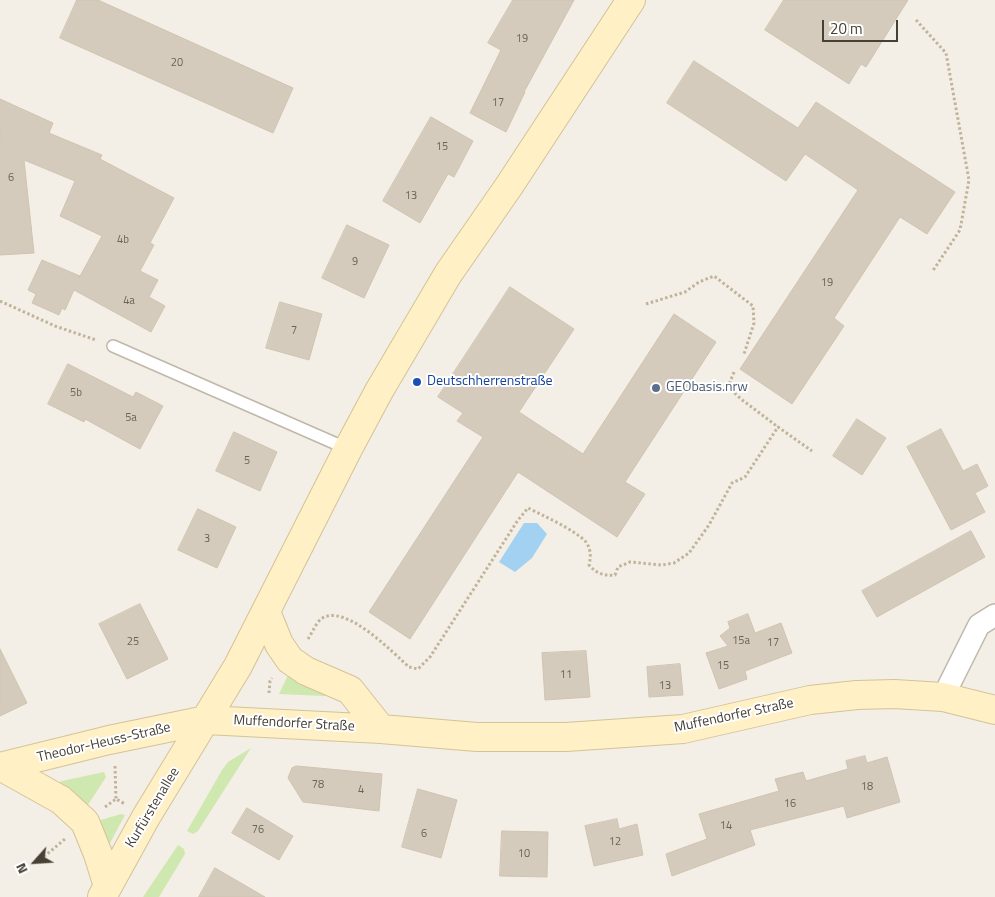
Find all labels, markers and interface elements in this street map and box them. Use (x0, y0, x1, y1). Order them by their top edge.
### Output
scale bar (825, 10, 901, 42)
text: 20 m (830, 17, 863, 40)
house number: 19 (516, 32, 528, 46)
house number: 20 (171, 56, 183, 70)
house number: 17 (492, 96, 504, 110)
house number: 15 (436, 140, 448, 154)
house number: 6 (8, 171, 14, 185)
house number: 13 (405, 189, 417, 203)
house number: 4b (117, 233, 129, 247)
house number: 9 (352, 255, 358, 269)
house number: 19 (821, 276, 833, 290)
house number: 4a (123, 294, 135, 308)
house number: 7 (291, 324, 297, 338)
place label: Deutschherrenstraße (427, 374, 553, 390)
marker: Deutschherrenstraße (411, 376, 423, 388)
place label: GEObasis.nrw (666, 380, 748, 396)
marker: GEObasis.nrw (650, 382, 662, 394)
house number: 5b (70, 386, 82, 400)
house number: 5a (125, 411, 137, 425)
house number: 5 (244, 454, 250, 468)
house number: 3 (204, 532, 210, 546)
house number: 15a (732, 634, 750, 648)
house number: 25 (127, 635, 139, 649)
house number: 17 (767, 636, 779, 650)
house number: 15 (717, 659, 729, 673)
house number: 11 (560, 668, 572, 682)
house number: 13 (659, 679, 671, 693)
street label: Muffendorfer Straße (673, 695, 795, 737)
street label: Muffendorfer Straße (233, 712, 355, 736)
street label: Theodor-Heuss-Straße (36, 719, 172, 767)
street label: Kurfürstenallee (122, 765, 184, 851)
house number: 78 (312, 778, 324, 792)
house number: 18 (861, 780, 873, 794)
house number: 4 (358, 783, 364, 797)
house number: 16 (784, 797, 796, 811)
house number: 14 (720, 819, 732, 833)
house number: 76 (252, 823, 264, 837)
house number: 6 (421, 827, 427, 841)
house number: 12 (609, 835, 621, 849)
north arrow (10, 837, 60, 887)
house number: 10 (518, 847, 530, 861)
text: N (10, 860, 33, 878)

